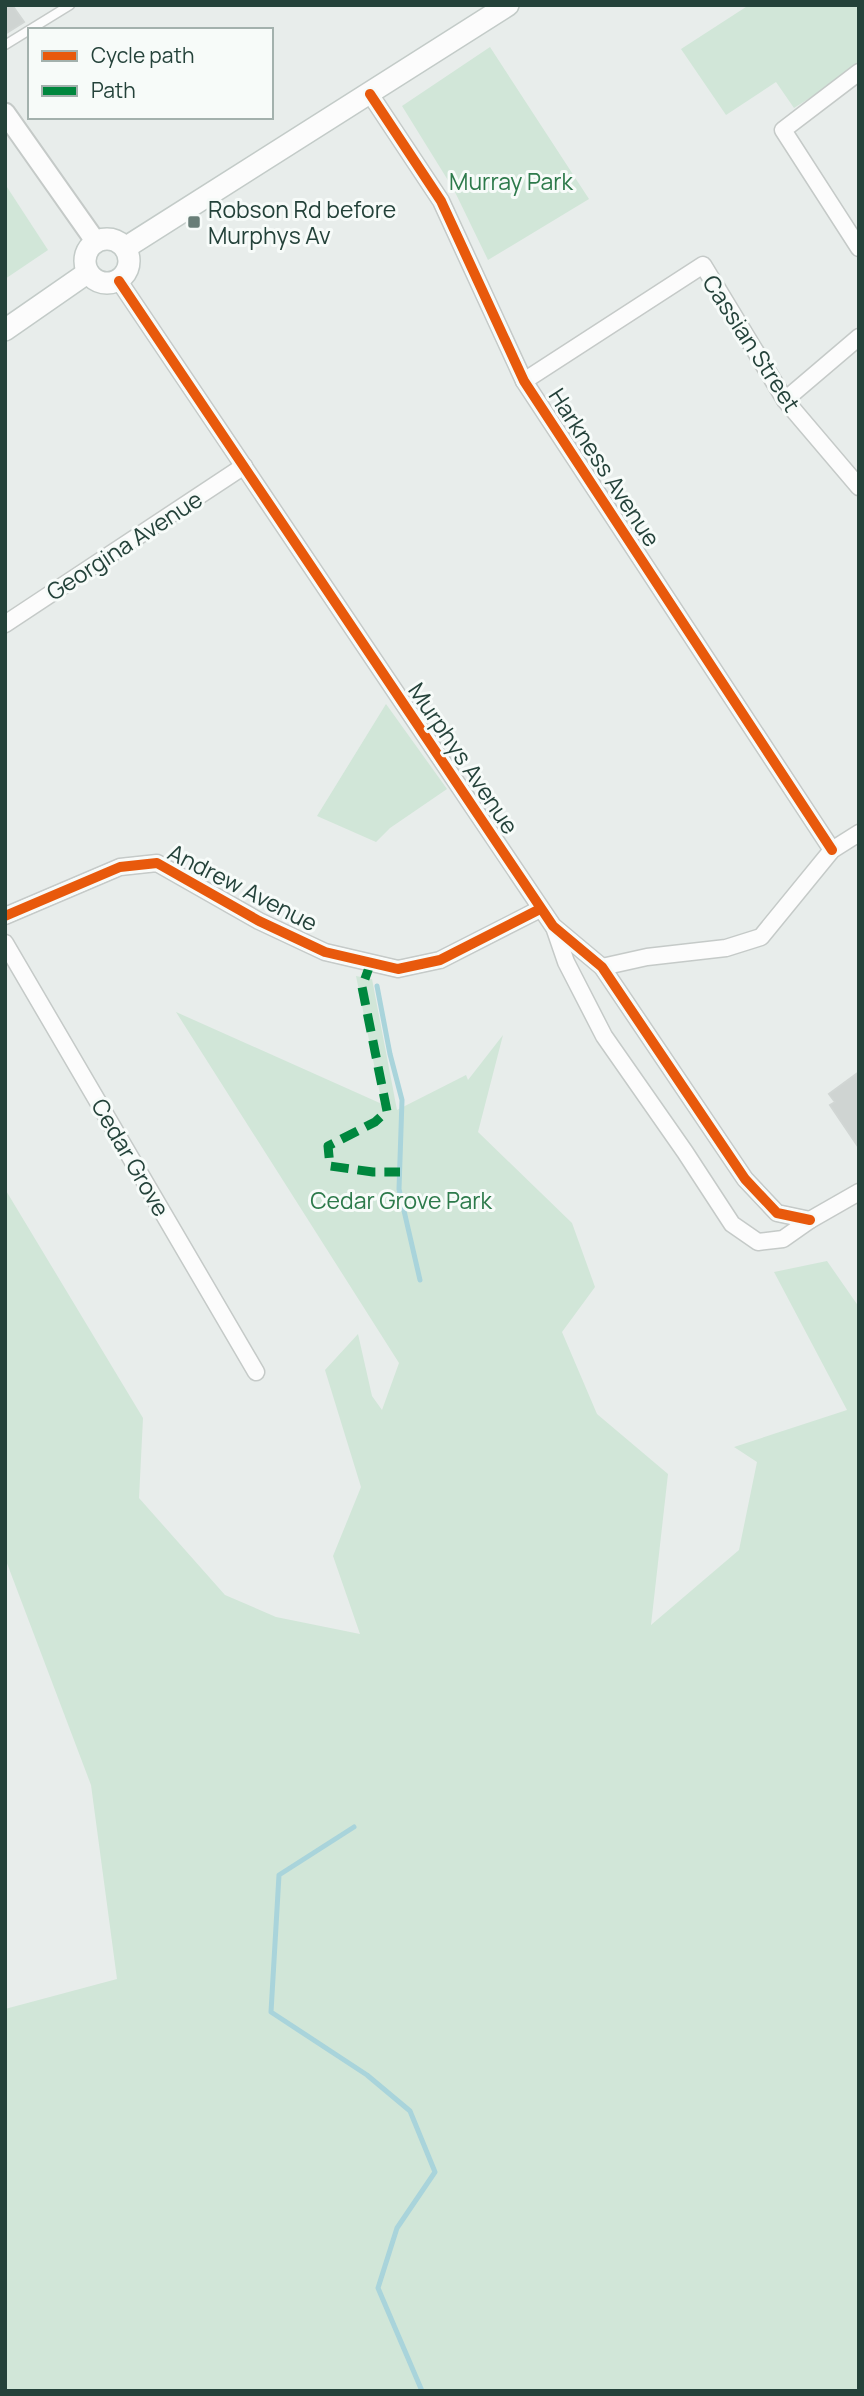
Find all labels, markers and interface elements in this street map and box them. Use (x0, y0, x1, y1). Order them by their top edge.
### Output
legend (28, 28, 273, 119)
text: Cycle path (91, 41, 194, 69)
text: Path (91, 76, 136, 104)
park label: Murray Park (449, 165, 573, 197)
place label: Robson Rd before Murphys Av (208, 193, 396, 251)
marker: Robson Rd before Murphys Av (186, 214, 202, 230)
street label: Cassian Street (696, 268, 808, 418)
street label: Harkness Avenue (542, 382, 668, 552)
street label: Georgina Avenue (40, 483, 208, 607)
street label: Murphys Avenue (401, 676, 527, 840)
street label: Andrew Avenue (163, 836, 323, 938)
street label: Cedar Grove (84, 1092, 178, 1222)
park label: Cedar Grove Park (310, 1184, 492, 1216)

